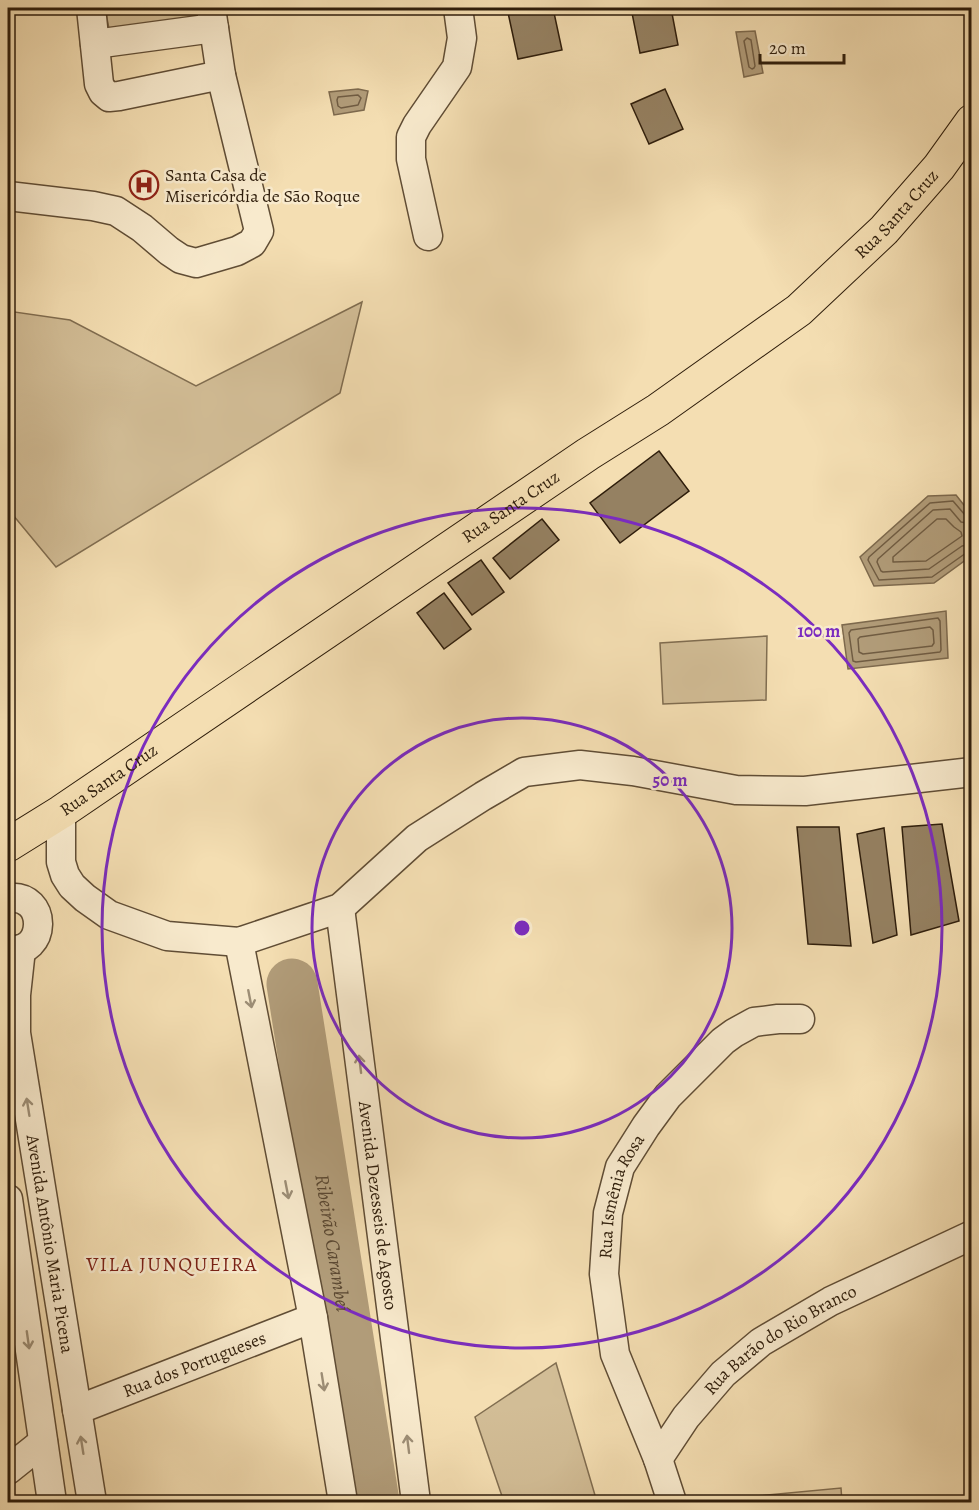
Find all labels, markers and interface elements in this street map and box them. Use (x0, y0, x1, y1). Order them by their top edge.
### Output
scale bar (760, 27, 844, 65)
text: 20 m (769, 36, 806, 60)
place label: Santa Casa de Misericórdia de São Roque (165, 163, 360, 208)
street label: Rua Santa Cruz (849, 164, 944, 264)
hospital icon: Santa Casa de Misericórdia de São Roque (128, 169, 160, 201)
street label: Rua Santa Cruz (457, 465, 564, 548)
text: 100 m (798, 619, 840, 643)
street label: Rua Santa Cruz (55, 738, 162, 821)
text: 50 m (653, 768, 687, 792)
centre of rings (512, 918, 532, 938)
one-way arrow (245, 989, 256, 1008)
one-way arrow (354, 1054, 365, 1074)
one-way arrow (22, 1098, 33, 1117)
street label: Avenida Dezesseis de Agosto (353, 1099, 403, 1311)
street label: Rua Ismênia Rosa (593, 1129, 650, 1260)
street label: Avenida Antônio Maria Picena (21, 1132, 80, 1356)
water label: Ribeirão Carambeí (308, 1172, 357, 1314)
one-way arrow (282, 1181, 294, 1200)
district label: VILA JUNQUEIRA (85, 1251, 258, 1278)
street label: Rua Barão do Rio Branco (698, 1279, 860, 1400)
street label: Rua dos Portugueses (119, 1325, 269, 1403)
one-way arrow (23, 1330, 34, 1349)
one-way arrow (318, 1372, 329, 1391)
one-way arrow (77, 1435, 88, 1455)
one-way arrow (403, 1435, 414, 1455)

